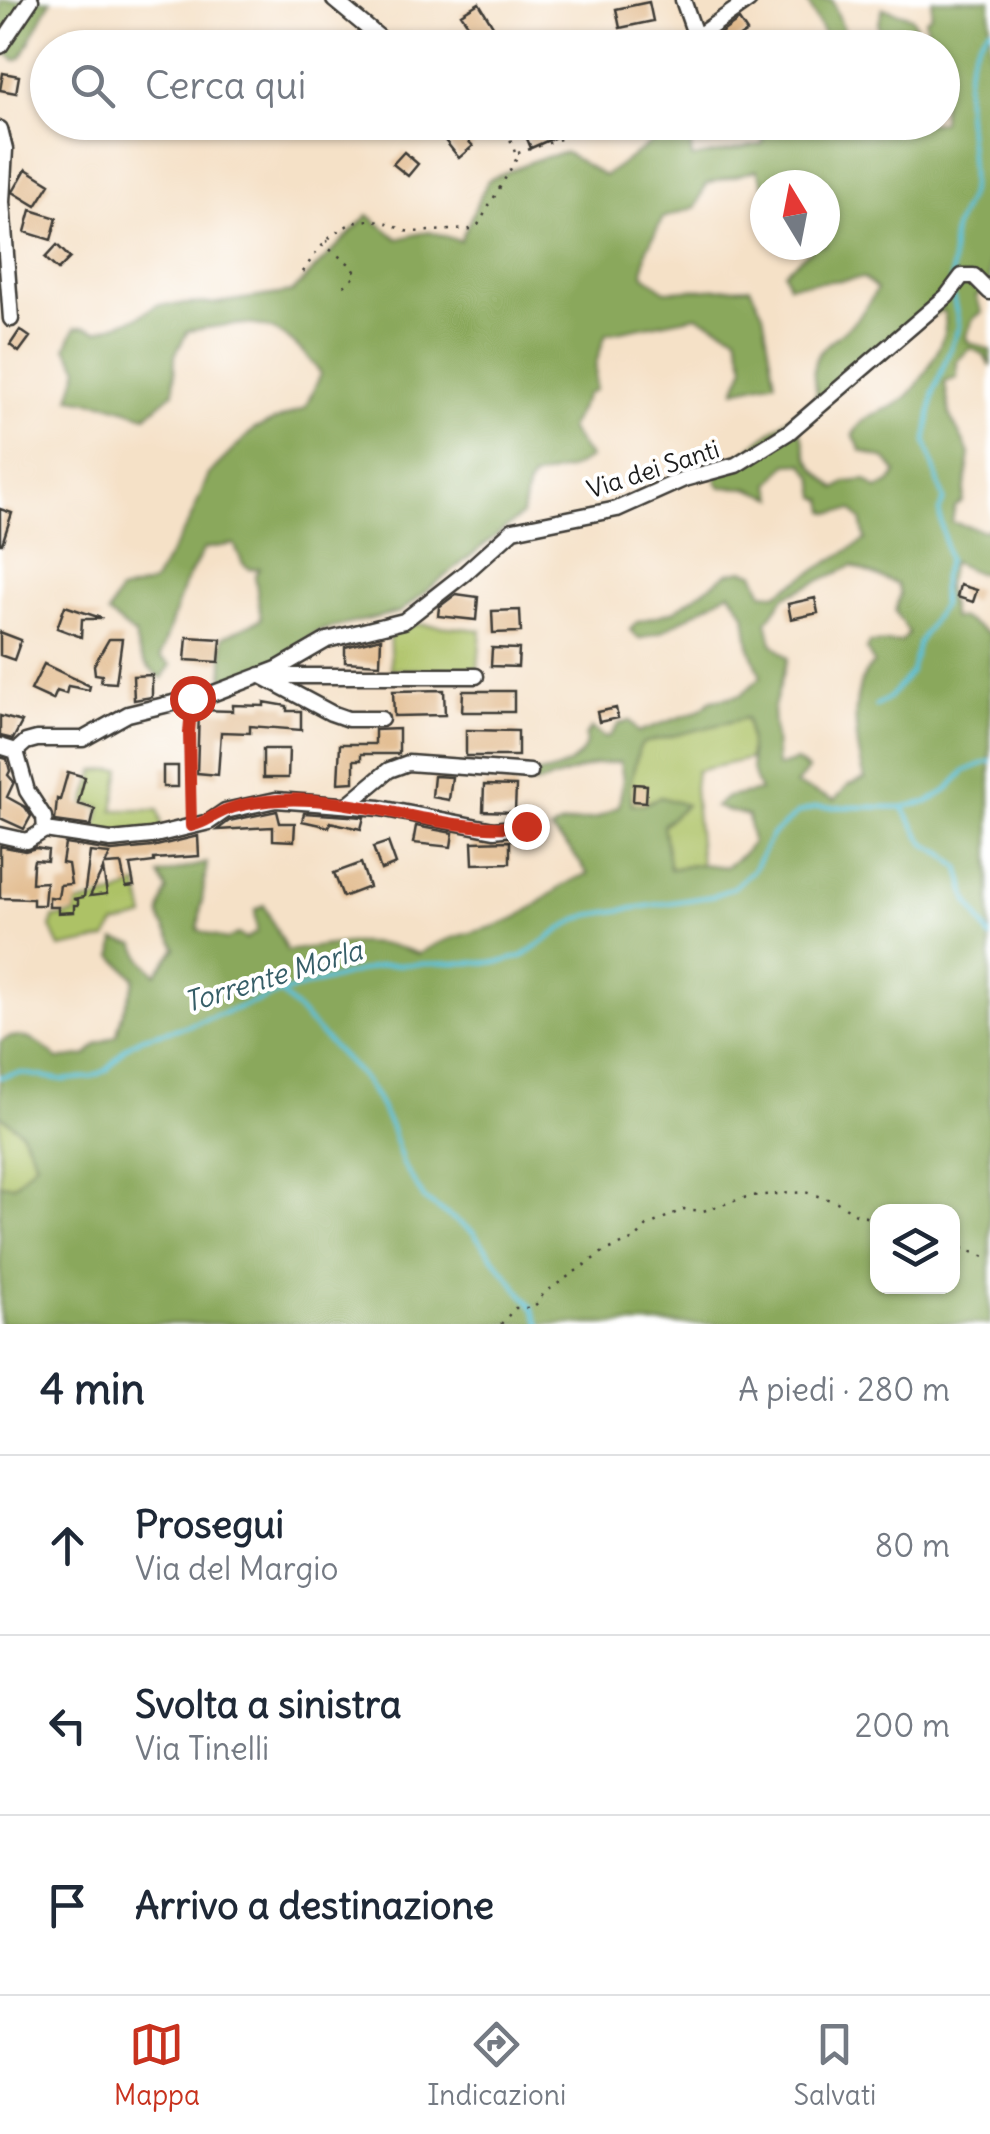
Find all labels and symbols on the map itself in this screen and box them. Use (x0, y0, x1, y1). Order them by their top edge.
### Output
north arrow (750, 170, 840, 260)
street label: Via dei Santi (583, 433, 723, 505)
route start (170, 676, 216, 722)
route end (504, 804, 550, 850)
water label: Torrente Morla (180, 931, 368, 1020)

